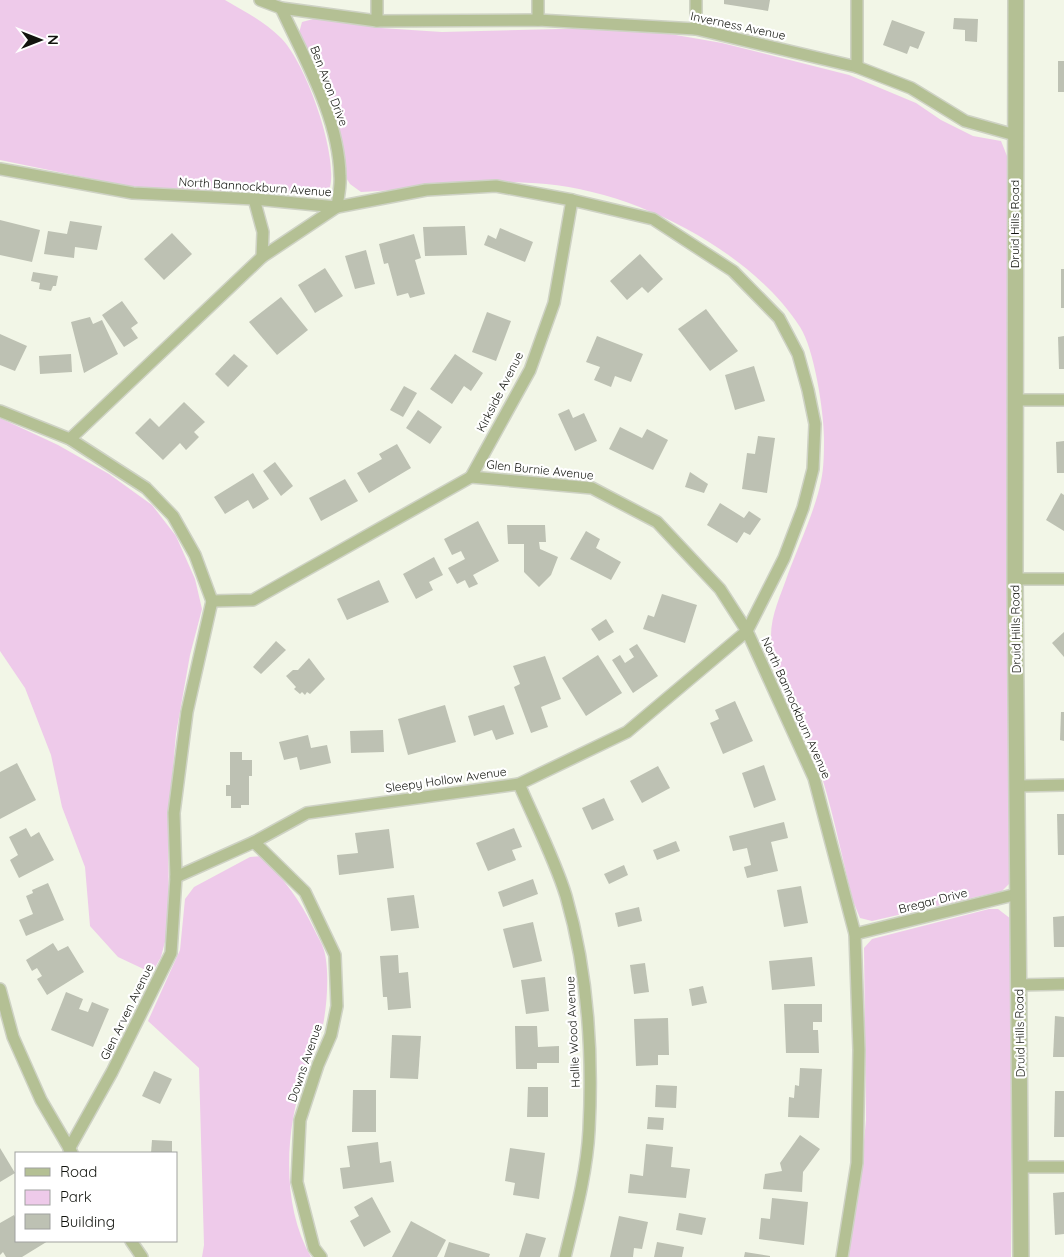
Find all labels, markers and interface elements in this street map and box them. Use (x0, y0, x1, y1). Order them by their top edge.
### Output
street label: Inverness Avenue (689, 8, 787, 43)
north arrow (15, 15, 65, 65)
text: N (44, 35, 62, 45)
street label: Ben Avon Drive (307, 44, 352, 128)
street label: North Bannockburn Avenue (178, 174, 332, 199)
street label: Druid Hills Road (1007, 180, 1022, 268)
street label: Kirkside Avenue (473, 349, 526, 434)
street label: Glen Burnie Avenue (486, 456, 595, 483)
street label: Druid Hills Road (1007, 585, 1024, 673)
street label: North Bannockburn Avenue (758, 635, 835, 781)
street label: Sleepy Hollow Avenue (384, 764, 508, 795)
street label: Bregar Drive (897, 885, 969, 916)
street label: Glen Arven Avenue (97, 961, 156, 1062)
street label: Hallie Wood Avenue (562, 976, 583, 1088)
street label: Druid Hills Road (1011, 989, 1028, 1077)
street label: Downs Avenue (284, 1021, 325, 1104)
legend (15, 1152, 178, 1242)
text: Road (60, 1162, 97, 1181)
text: Park (60, 1187, 92, 1206)
text: Building (60, 1212, 115, 1231)

